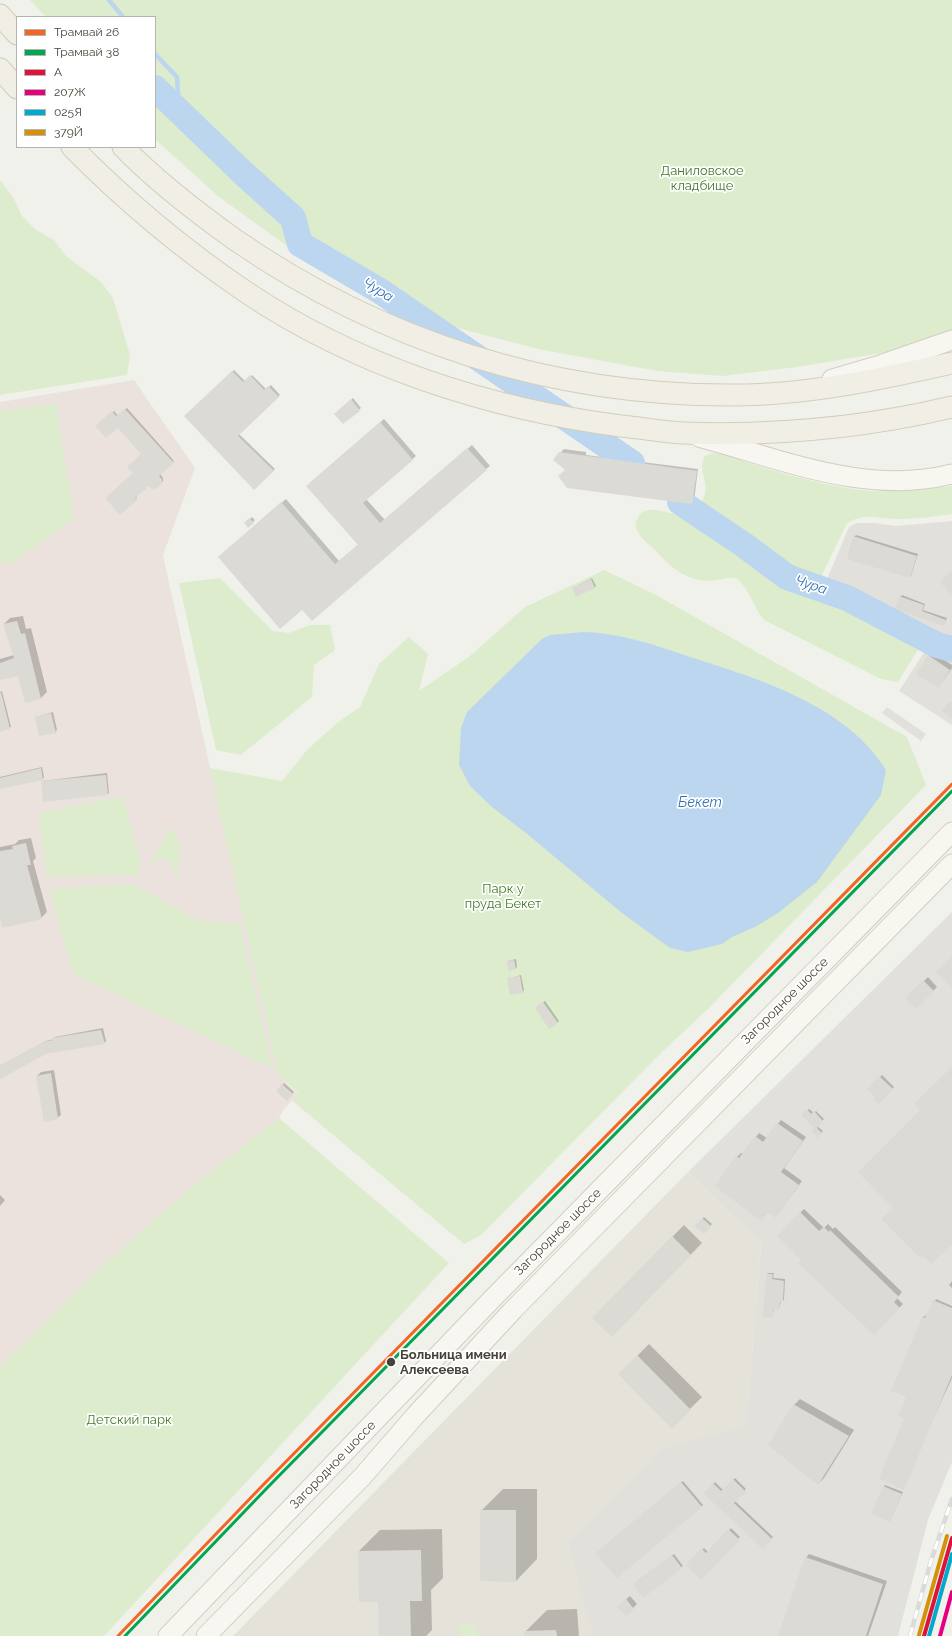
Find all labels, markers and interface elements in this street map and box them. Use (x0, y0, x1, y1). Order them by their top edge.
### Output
legend (16, 16, 156, 148)
text: Трамвай 26 (54, 25, 119, 39)
text: Трамвай 38 (54, 45, 119, 59)
text: A (54, 65, 62, 79)
text: 207Ж (54, 85, 86, 99)
text: 025Я (54, 105, 82, 119)
text: 379Й (54, 125, 83, 139)
park label: Даниловское кладбище (660, 163, 744, 194)
water label: Чура (360, 274, 396, 306)
water label: Чура (793, 572, 829, 598)
water label: Бекет (678, 795, 722, 811)
park label: Парк у пруда Бекет (465, 881, 541, 912)
street label: Загородное шоссе (738, 954, 832, 1048)
street label: Загородное шоссе (511, 1185, 605, 1279)
place label: Больница имени Алексеева (400, 1347, 507, 1378)
marker: Больница имени Алексеева (385, 1356, 397, 1368)
park label: Детский парк (86, 1412, 172, 1428)
street label: Загородное шоссе (287, 1418, 379, 1512)

